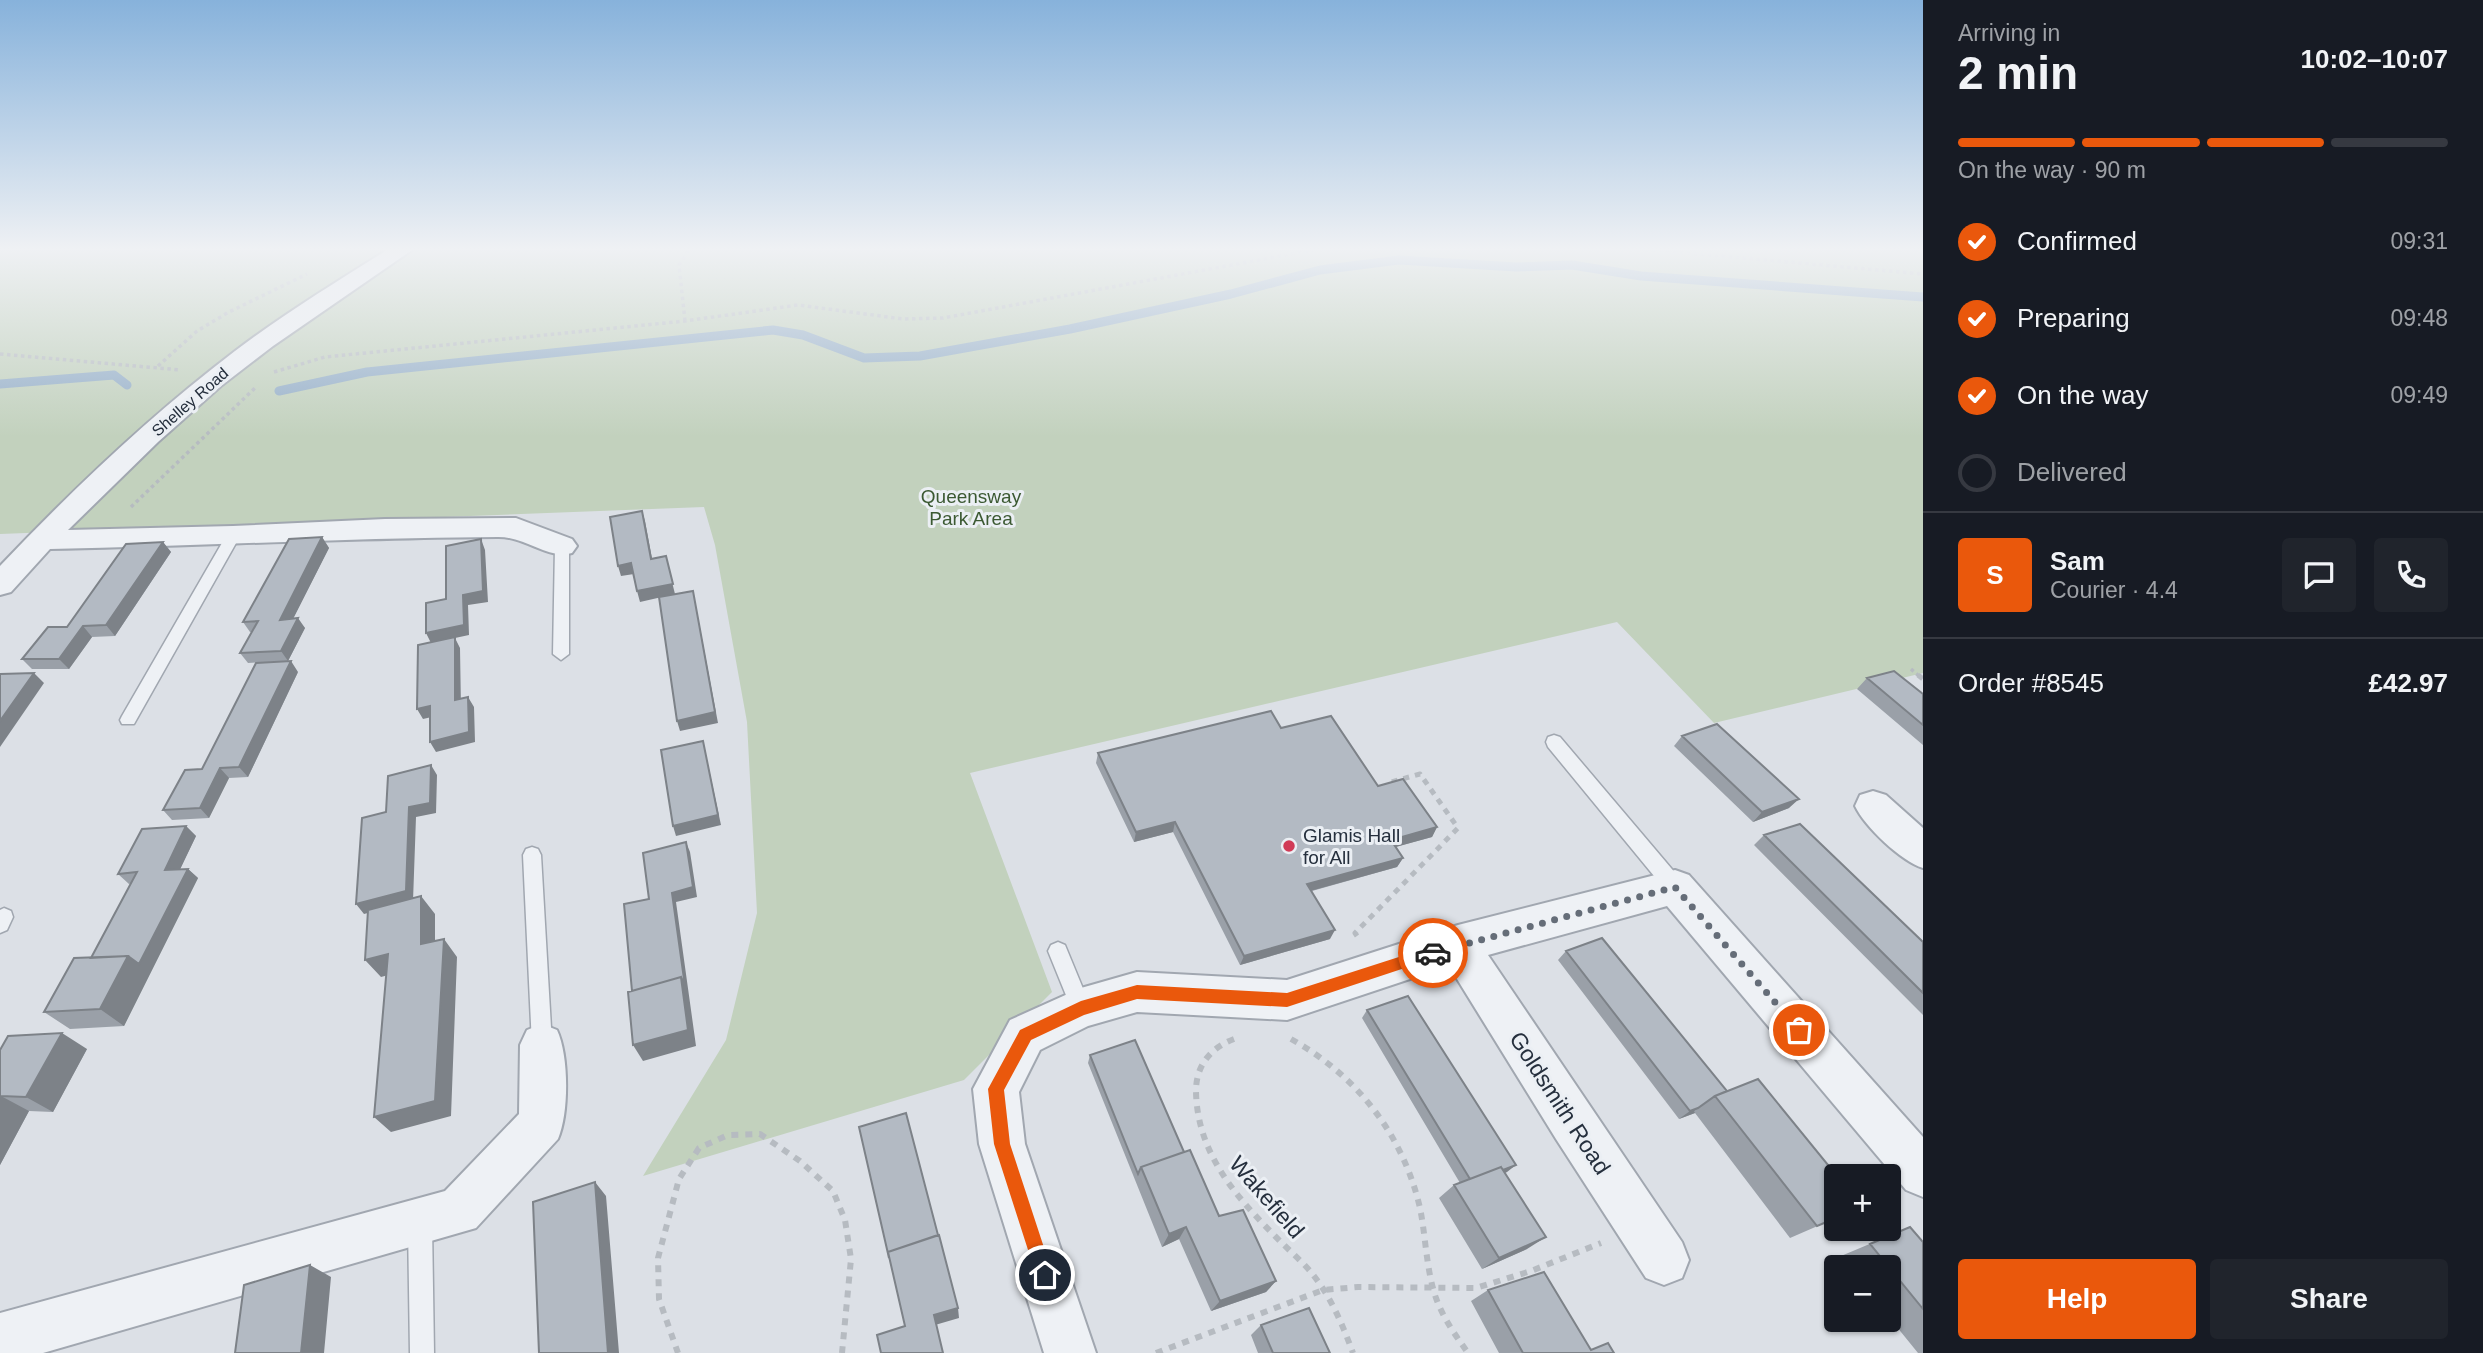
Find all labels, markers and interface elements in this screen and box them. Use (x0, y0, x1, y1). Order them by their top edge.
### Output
text: Arriving in (1958, 20, 2060, 46)
text: 10:02–10:07 (2301, 44, 2448, 74)
text: 2 min (1958, 47, 2078, 99)
text: On the way · 90 m (1958, 157, 2146, 183)
icon: check (1958, 223, 1996, 261)
text: Confirmed (2017, 226, 2137, 256)
text: 09:31 (2390, 228, 2448, 254)
icon: check (1958, 300, 1996, 338)
text: Preparing (2017, 303, 2130, 333)
text: 09:48 (2390, 305, 2448, 331)
street label: Shelley Road (149, 364, 231, 440)
icon: check (1958, 377, 1996, 415)
text: On the way (2017, 380, 2149, 410)
text: 09:49 (2390, 382, 2448, 408)
text: Delivered (2017, 457, 2127, 487)
park label: Queensway Park Area (921, 486, 1022, 529)
button: chat (2282, 538, 2356, 612)
button: phone (2374, 538, 2448, 612)
text: Sam (2050, 546, 2105, 576)
text: S (1986, 560, 2004, 590)
text: Courier · 4.4 (2050, 577, 2178, 603)
text: Order #8545 (1958, 668, 2104, 698)
text: £42.97 (2368, 668, 2448, 698)
place label: Glamis Hall for All (1303, 825, 1400, 868)
marker: Glamis Hall for All (1281, 838, 1297, 854)
courier (1398, 918, 1468, 988)
icon: car (1414, 934, 1452, 972)
pin (1769, 1000, 1829, 1060)
icon: bag (1780, 1011, 1818, 1049)
street label: Goldsmith Road (1504, 1027, 1616, 1179)
street label: Wakefield (1224, 1151, 1310, 1243)
map controls (1824, 1164, 1901, 1332)
button: + (1824, 1164, 1901, 1241)
pin (1015, 1245, 1075, 1305)
button: − (1824, 1255, 1901, 1332)
icon: home (1026, 1256, 1064, 1294)
button: Help (1958, 1259, 2196, 1339)
button: Share (2210, 1259, 2448, 1339)

